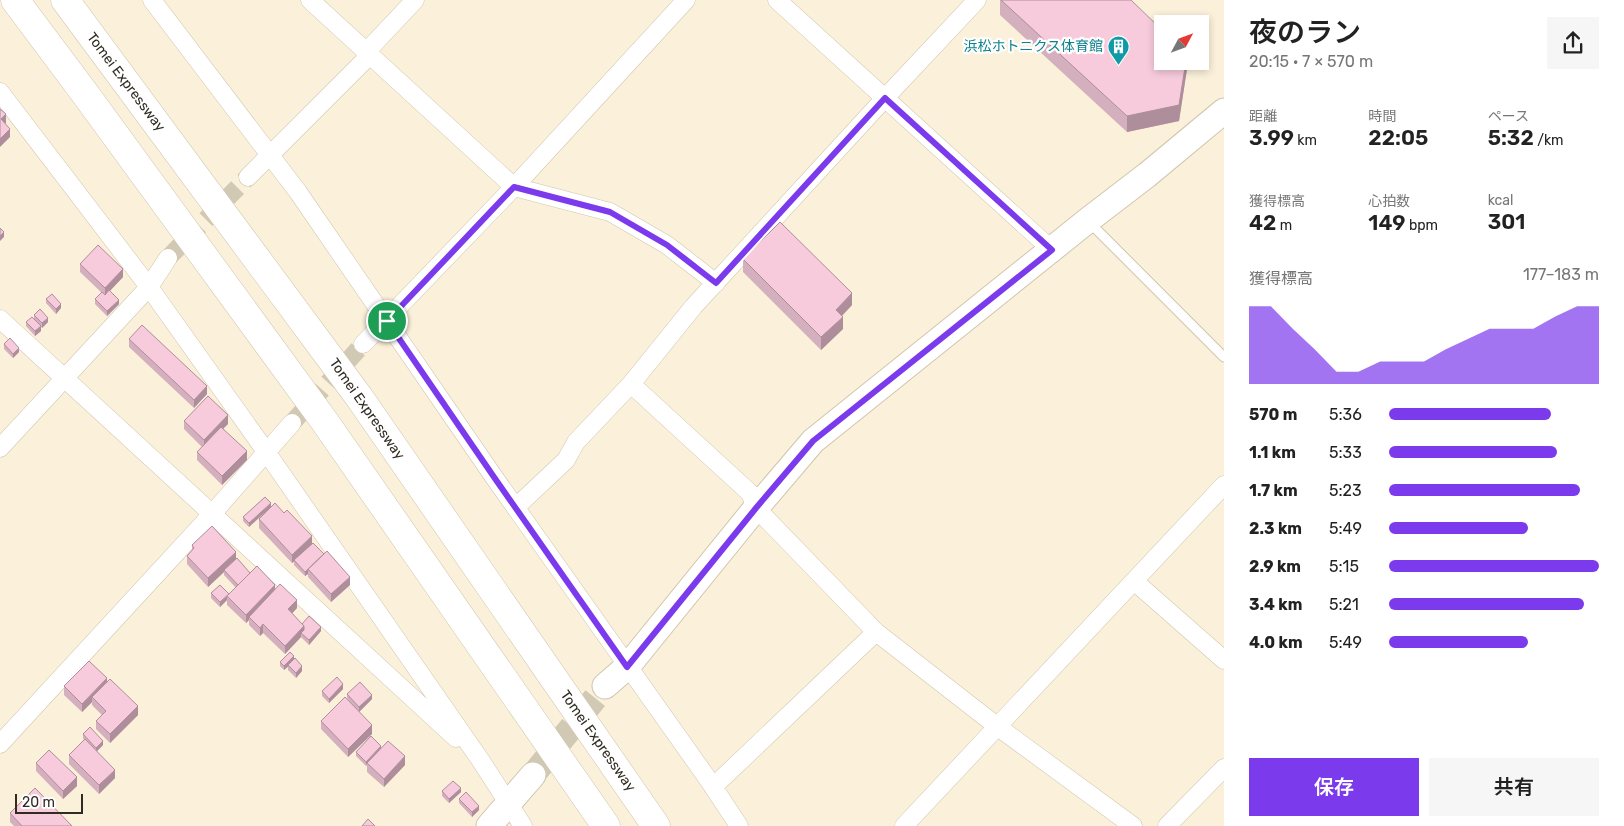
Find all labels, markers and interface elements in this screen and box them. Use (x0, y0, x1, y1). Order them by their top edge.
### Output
north arrow (1154, 15, 1209, 70)
map controls (1154, 15, 1209, 70)
text: 夜のラン (1249, 16, 1361, 49)
button: share (1547, 17, 1599, 69)
street label: Tomei Expressway (83, 29, 169, 135)
building icon: 浜松ホトニクス体育館 (1107, 34, 1131, 65)
place label: 浜松ホトニクス体育館 (963, 38, 1103, 55)
text: 20:15 · 7 × 570 m (1249, 52, 1373, 71)
text: 距離 (1249, 108, 1277, 125)
text: 時間 (1368, 108, 1396, 125)
text: ペース (1488, 108, 1529, 125)
text: 3.99 (1249, 125, 1294, 150)
text: 22:05 (1368, 125, 1428, 150)
text: 5:32 (1488, 125, 1534, 150)
text: km (1294, 132, 1317, 149)
text: /km (1534, 132, 1564, 149)
text: kcal (1488, 192, 1513, 209)
text: 獲得標高 (1249, 193, 1305, 210)
text: 心拍数 (1368, 193, 1410, 210)
text: 301 (1488, 209, 1525, 234)
text: 42 (1249, 210, 1276, 235)
text: 149 (1368, 210, 1406, 235)
text: m (1276, 217, 1292, 234)
text: bpm (1406, 217, 1438, 234)
text: 177–183 m (1523, 265, 1599, 284)
text: 獲得標高 (1249, 269, 1313, 288)
pin (366, 300, 408, 342)
icon: arrive (373, 307, 401, 335)
street label: Tomei Expressway (326, 355, 408, 463)
text: 570 m (1249, 405, 1297, 424)
text: 5:36 (1329, 405, 1362, 424)
text: 1.1 km (1249, 443, 1296, 462)
text: 5:33 (1329, 443, 1362, 462)
text: 1.7 km (1249, 481, 1298, 500)
text: 5:23 (1329, 481, 1362, 500)
text: 2.3 km (1249, 519, 1302, 538)
text: 5:49 (1329, 519, 1362, 538)
text: 2.9 km (1249, 557, 1301, 576)
text: 5:15 (1329, 557, 1359, 576)
text: 3.4 km (1249, 595, 1302, 614)
text: 5:21 (1329, 595, 1359, 614)
text: 4.0 km (1249, 633, 1303, 652)
text: 5:49 (1329, 633, 1362, 652)
street label: Tomei Expressway (557, 687, 639, 795)
button: 保存 (1249, 758, 1419, 816)
button: 共有 (1429, 758, 1599, 816)
scale bar (15, 791, 82, 814)
text: 20 m (22, 794, 55, 811)

